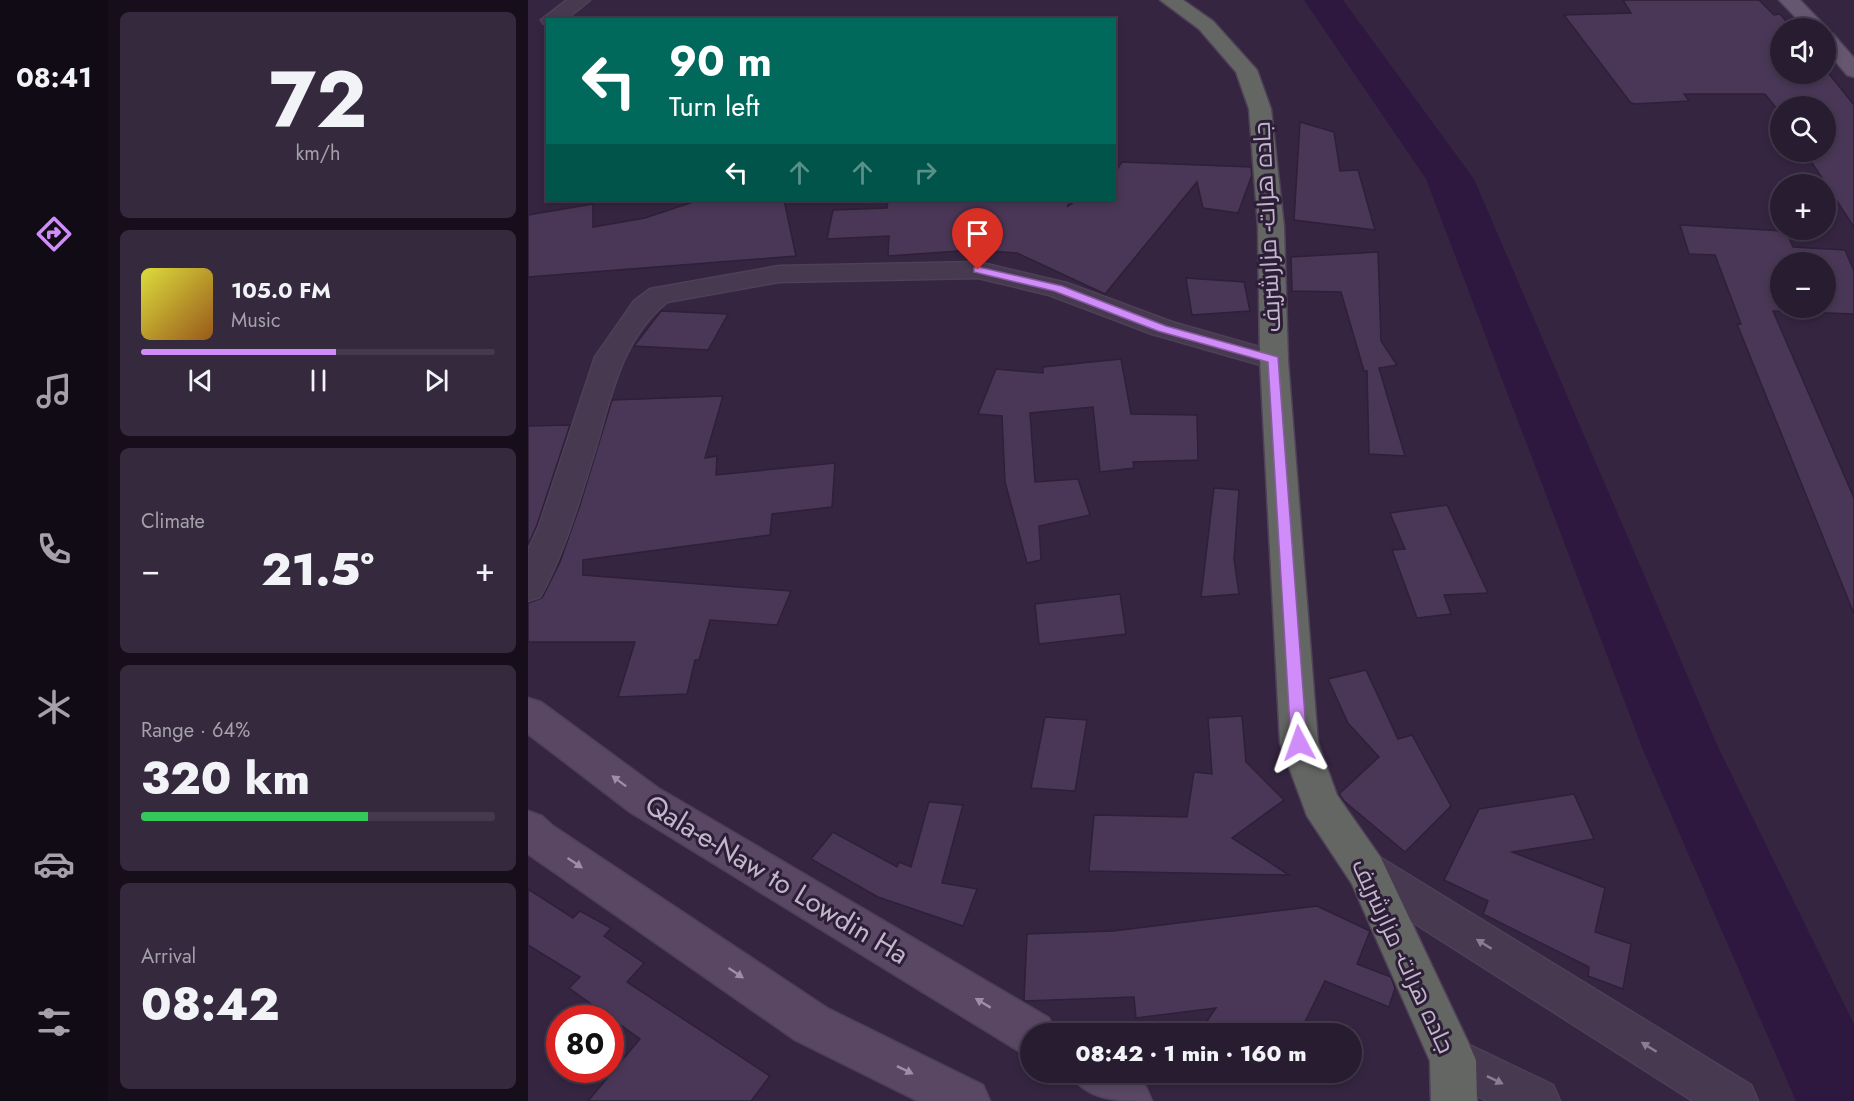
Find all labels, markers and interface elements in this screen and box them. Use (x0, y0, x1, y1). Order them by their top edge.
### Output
map controls (1770, 18, 1836, 318)
button: sound (1770, 18, 1836, 84)
text: 90 m (669, 31, 772, 92)
icon: left (570, 42, 648, 120)
text: 72 (269, 44, 367, 156)
text: 08:41 (16, 58, 92, 97)
text: Turn left (669, 87, 759, 126)
button: search (1770, 96, 1836, 162)
street label: جاده هرات- مزارشریف (1244, 121, 1289, 333)
text: km/h (295, 139, 341, 168)
icon: left (720, 156, 753, 189)
icon: ahead (783, 156, 816, 189)
icon: ahead (846, 156, 879, 189)
icon: right (909, 156, 942, 189)
button: + (1770, 174, 1836, 240)
pin (952, 208, 1003, 270)
icon: directions (33, 213, 75, 255)
icon: arrive (961, 217, 994, 250)
button: − (1770, 252, 1836, 318)
text: 105.0 FM (231, 274, 331, 306)
text: Music (231, 306, 281, 335)
icon: previous (184, 364, 217, 397)
icon: pause (302, 364, 335, 397)
icon: next (420, 364, 453, 397)
icon: music (33, 370, 75, 412)
text: Climate (141, 507, 205, 536)
icon: phone (33, 528, 75, 570)
text: 21.5° (261, 537, 374, 602)
text: − (141, 546, 160, 593)
text: + (475, 546, 495, 593)
icon: climate (33, 686, 75, 728)
position arrow (1267, 711, 1331, 775)
text: Range · 64% (141, 716, 250, 745)
text: 320 km (141, 746, 310, 811)
one-way arrow (612, 776, 627, 788)
street label: Qala-e-Naw to Lowdin Ha (637, 784, 916, 974)
icon: car (33, 843, 75, 885)
street label: جاده هرات- مزارشریف (1343, 853, 1464, 1059)
one-way arrow (567, 857, 583, 868)
one-way arrow (1476, 938, 1492, 949)
text: Arrival (141, 942, 196, 971)
one-way arrow (728, 967, 744, 979)
text: 08:42 (141, 972, 279, 1037)
one-way arrow (975, 998, 991, 1009)
icon: filters (33, 1001, 75, 1043)
speed limit sign: 80 (546, 1005, 624, 1083)
text: 08:42 · 1 min · 160 m (1075, 1037, 1307, 1069)
one-way arrow (1641, 1042, 1657, 1053)
one-way arrow (896, 1066, 913, 1075)
one-way arrow (1486, 1076, 1503, 1085)

